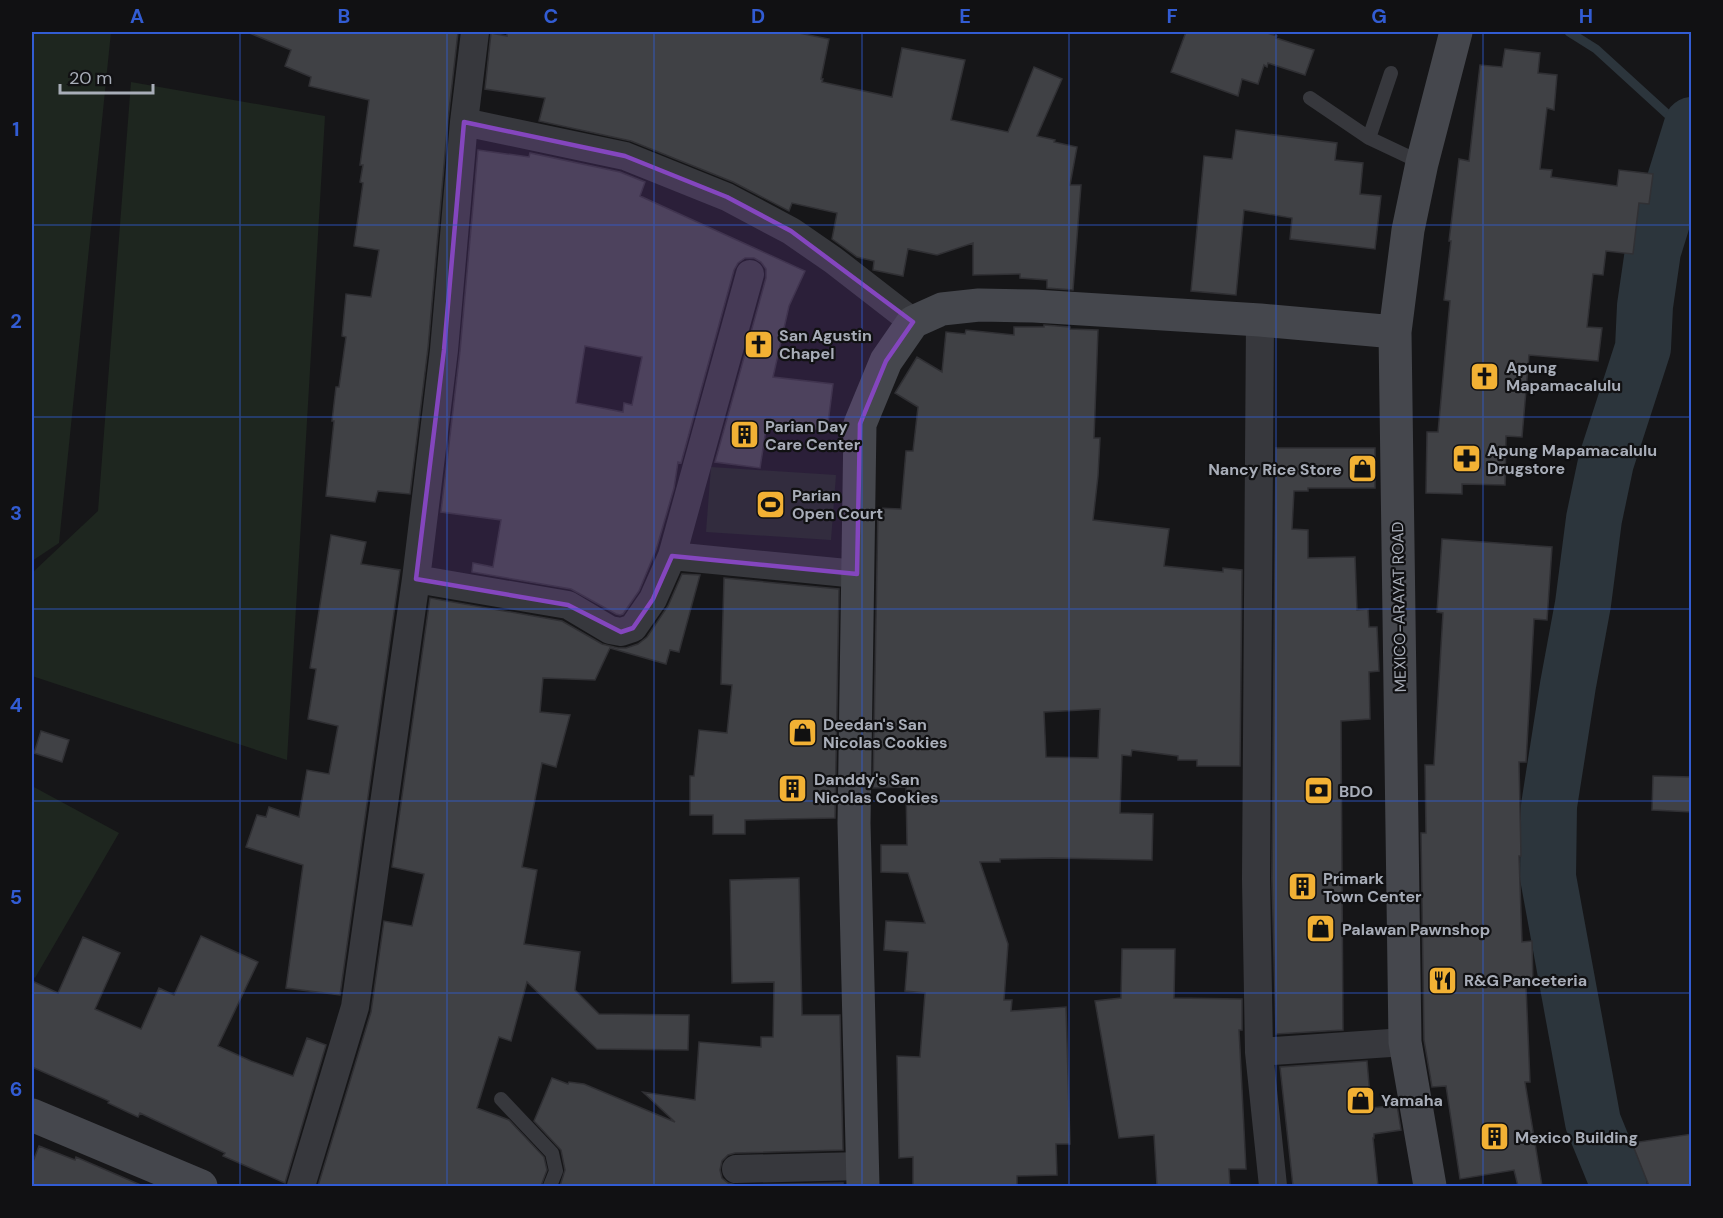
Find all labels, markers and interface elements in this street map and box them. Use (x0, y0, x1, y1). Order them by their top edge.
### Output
text: A (130, 3, 144, 29)
text: B (338, 3, 350, 29)
text: C (544, 3, 558, 29)
text: D (751, 3, 765, 29)
text: E (959, 3, 971, 29)
text: F (1166, 3, 1178, 29)
text: G (1371, 3, 1387, 29)
text: H (1579, 3, 1593, 29)
scale bar (60, 57, 153, 95)
text: 20 m (69, 66, 112, 90)
text: 1 (12, 116, 20, 142)
text: 2 (10, 308, 22, 334)
place label: San Agustin Chapel (779, 325, 872, 364)
church icon: San Agustin Chapel (742, 328, 774, 360)
place label: Apung Mapamacalulu (1506, 357, 1621, 396)
church icon: Apung Mapamacalulu (1469, 360, 1501, 392)
place label: Parian Day Care Center (765, 416, 861, 455)
building icon: Parian Day Care Center (728, 419, 760, 451)
place label: Apung Mapamacalulu Drugstore (1487, 440, 1657, 479)
pharmacy icon: Apung Mapamacalulu Drugstore (1450, 443, 1482, 475)
shop icon: Nancy Rice Store (1347, 453, 1379, 485)
place label: Nancy Rice Store (1208, 459, 1342, 480)
place label: Parian Open Court (792, 485, 883, 524)
sports icon: Parian Open Court (755, 488, 787, 520)
text: 3 (10, 500, 22, 526)
street label: MEXICO-ARAYAT ROAD (1387, 521, 1411, 693)
text: 4 (10, 692, 23, 718)
place label: Deedan's San Nicolas Cookies (823, 714, 948, 753)
shop icon: Deedan's San Nicolas Cookies (786, 717, 818, 749)
place label: Danddy's San Nicolas Cookies (814, 769, 939, 808)
building icon: Danddy's San Nicolas Cookies (777, 772, 809, 804)
bank icon: BDO (1302, 775, 1334, 807)
place label: BDO (1339, 781, 1373, 802)
place label: Primark Town Center (1323, 868, 1422, 907)
building icon: Primark Town Center (1286, 871, 1318, 903)
text: 5 (10, 884, 22, 910)
shop icon: Palawan Pawnshop (1305, 913, 1337, 945)
place label: Palawan Pawnshop (1342, 919, 1490, 940)
restaurant icon: R&G Panceteria (1427, 964, 1459, 996)
place label: R&G Panceteria (1464, 970, 1587, 991)
text: 6 (10, 1076, 22, 1102)
shop icon: Yamaha (1344, 1084, 1376, 1116)
place label: Yamaha (1381, 1090, 1443, 1111)
building icon: Mexico Building (1478, 1121, 1510, 1153)
place label: Mexico Building (1515, 1127, 1638, 1148)

